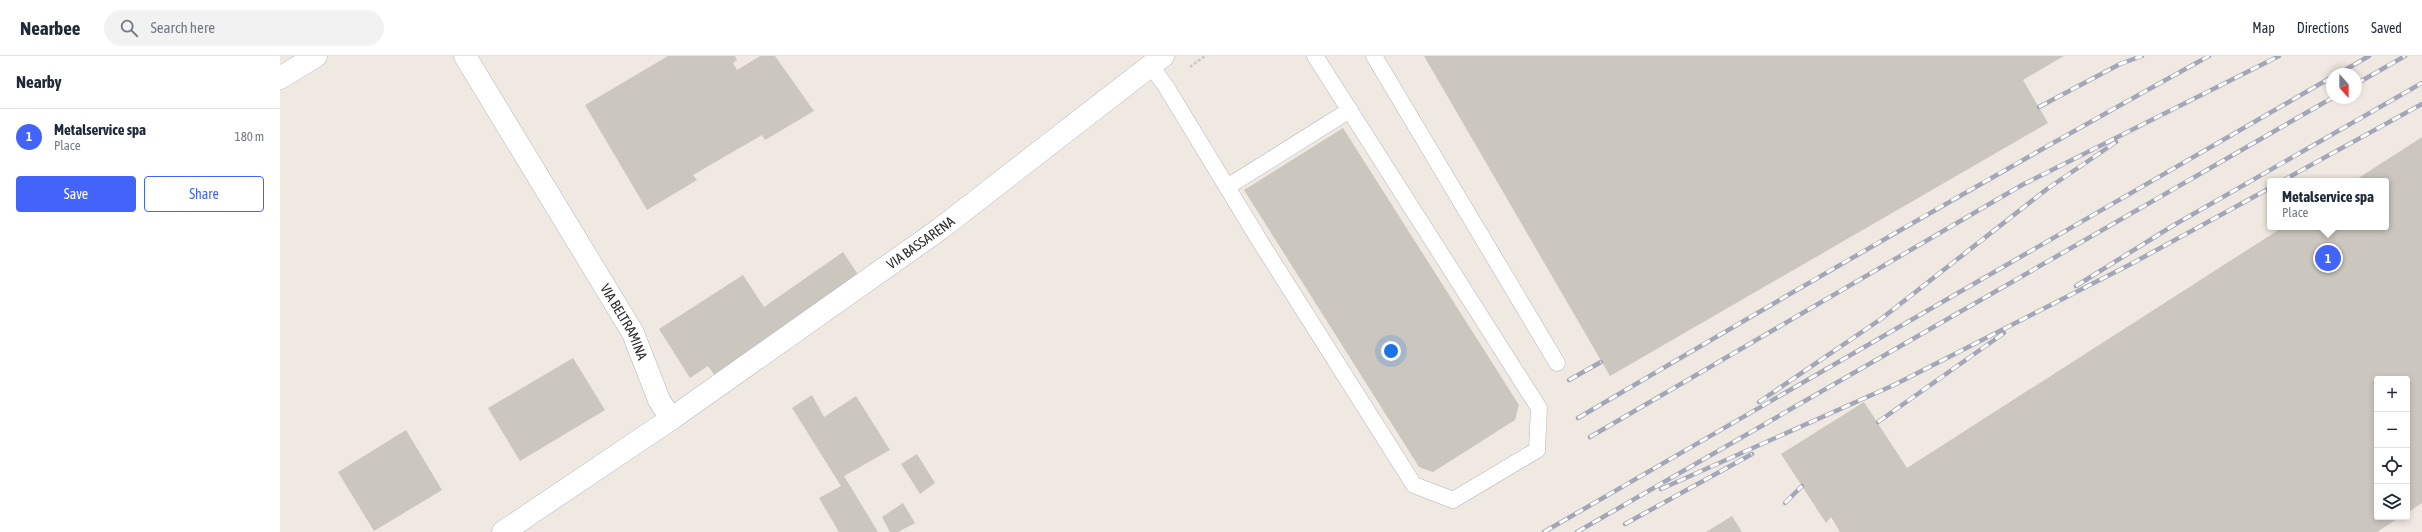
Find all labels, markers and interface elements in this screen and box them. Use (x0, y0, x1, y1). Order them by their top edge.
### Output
search box (104, 10, 384, 46)
text: Nearbee (20, 17, 80, 39)
icon: search (118, 17, 140, 39)
text: Search here (150, 19, 215, 36)
text: Map (2252, 20, 2275, 36)
text: Directions (2297, 20, 2349, 36)
text: Saved (2371, 20, 2402, 36)
north arrow (2326, 68, 2362, 104)
text: Nearby (16, 72, 62, 92)
text: Metalservice spa (54, 121, 146, 138)
text: 1 (26, 129, 32, 144)
text: 180 m (235, 129, 264, 144)
text: Place (54, 138, 81, 153)
button: Save (16, 176, 136, 212)
button: Share (144, 176, 264, 212)
popup (2267, 178, 2389, 230)
text: Metalservice spa (2282, 188, 2374, 205)
text: Place (2282, 205, 2309, 220)
street label: VIA BASSARENA (883, 213, 958, 272)
pin: 1 (2315, 243, 2341, 273)
street label: VIA BELTRAMINA (597, 281, 651, 362)
your location (1381, 341, 1401, 361)
map controls (2374, 376, 2410, 520)
button: + (2374, 376, 2410, 412)
button: − (2374, 412, 2410, 448)
button: locate (2374, 448, 2410, 484)
button: layers (2374, 484, 2410, 520)

